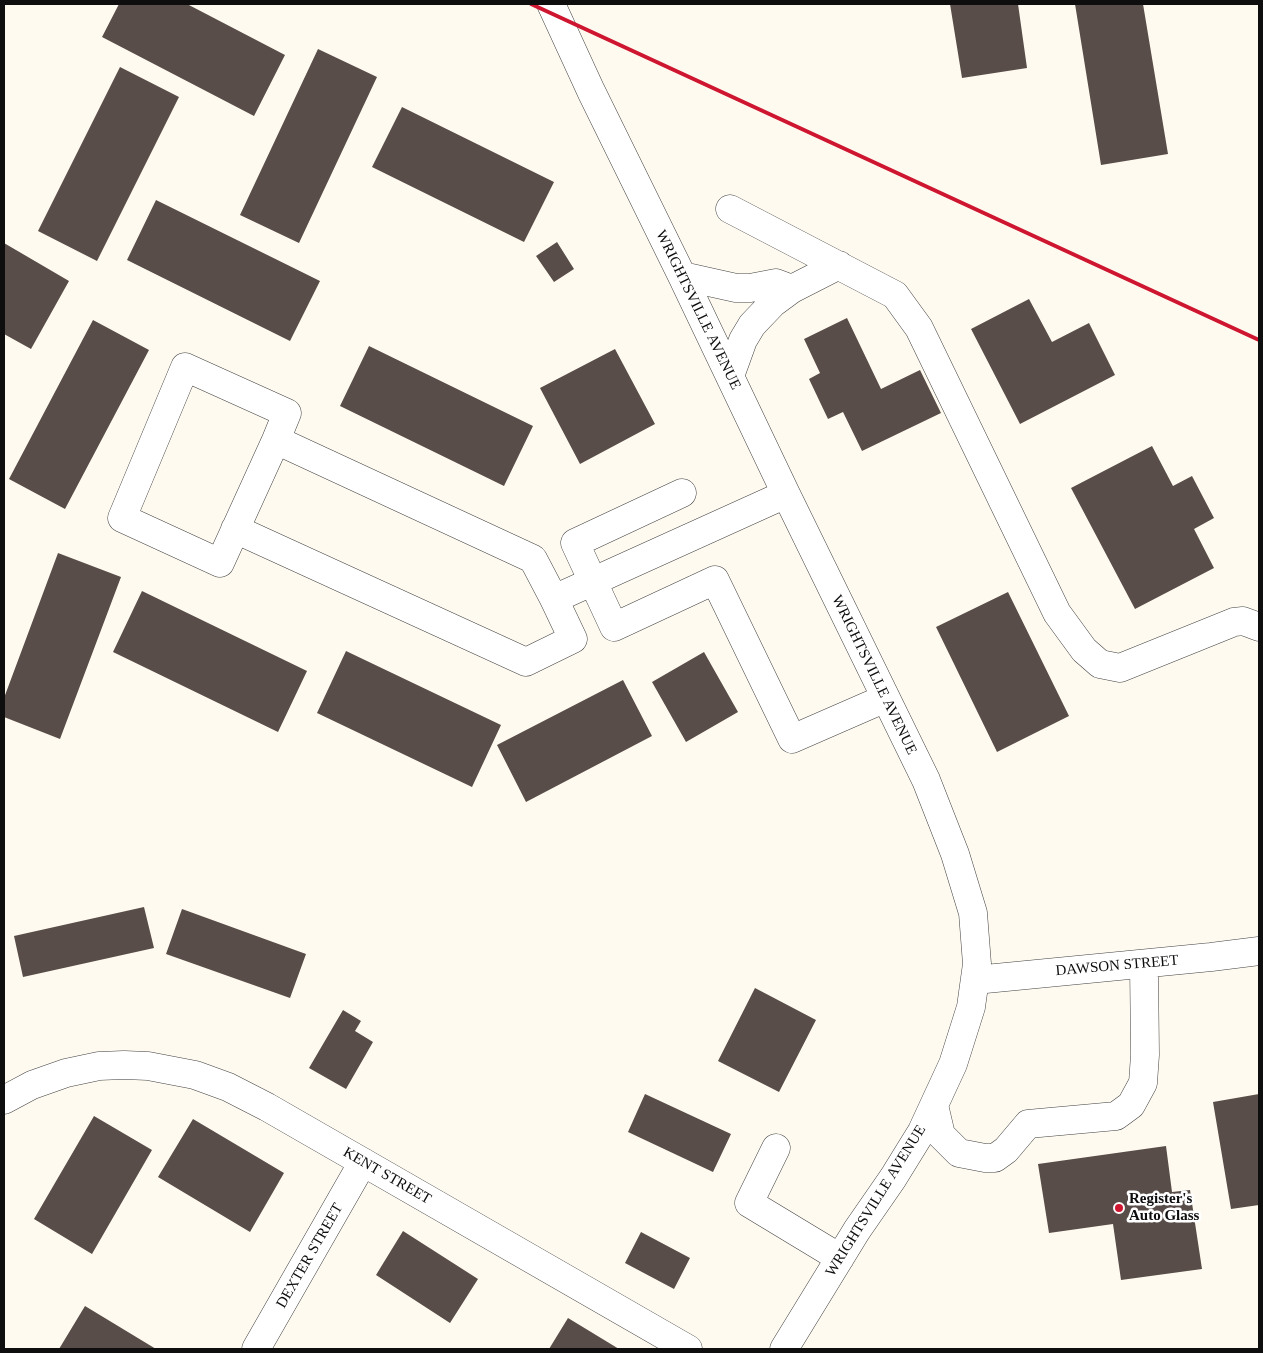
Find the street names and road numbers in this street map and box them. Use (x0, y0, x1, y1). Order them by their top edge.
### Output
street label: WRIGHTSVILLE AVENUE (652, 227, 744, 393)
street label: WRIGHTSVILLE AVENUE (828, 592, 920, 758)
street label: DAWSON STREET (1055, 952, 1179, 980)
street label: WRIGHTSVILLE AVENUE (822, 1122, 930, 1280)
street label: KENT STREET (340, 1144, 434, 1208)
street label: DEXTER STREET (273, 1200, 347, 1312)

